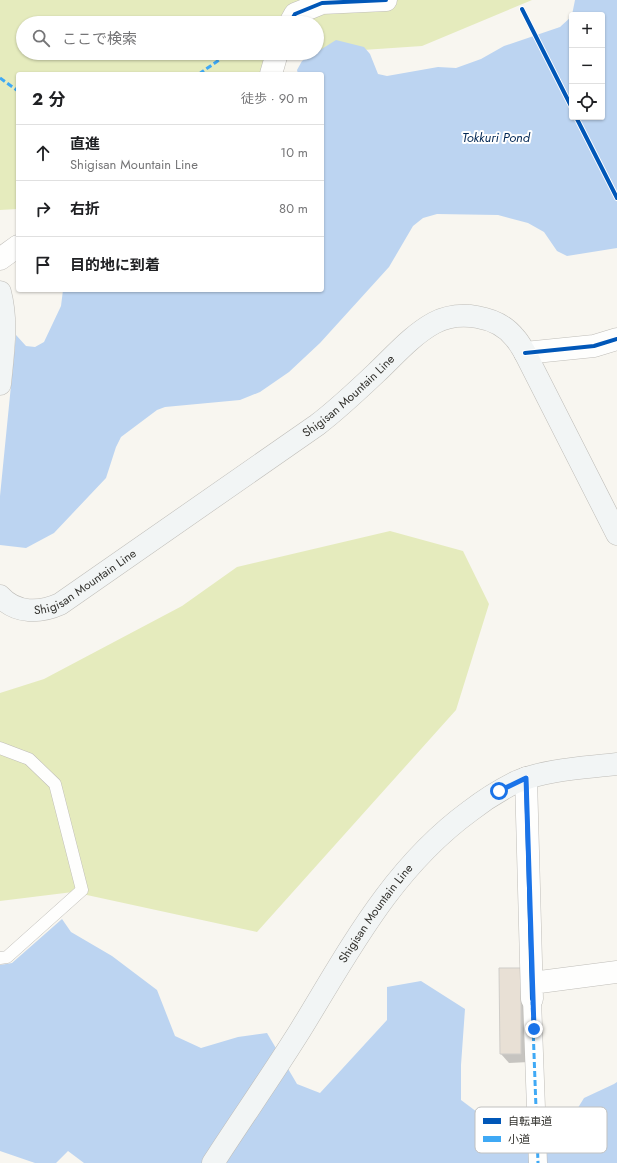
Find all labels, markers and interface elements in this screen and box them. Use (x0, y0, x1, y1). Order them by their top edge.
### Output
map controls (569, 12, 605, 120)
button: + (569, 12, 605, 48)
search box (16, 16, 324, 60)
icon: search (30, 27, 52, 49)
text: ここで検索 (62, 28, 137, 50)
button: − (569, 48, 605, 84)
button: locate (569, 84, 605, 120)
text: 2 分 (32, 87, 65, 111)
text: 徒歩 · 90 m (241, 89, 308, 108)
water label: Tokkuri Pond (462, 128, 531, 147)
text: 直進 (70, 133, 100, 155)
icon: ahead (32, 142, 54, 164)
text: 10 m (280, 143, 308, 162)
text: Shigisan Mountain Line (70, 155, 198, 174)
icon: right (32, 198, 54, 220)
text: 右折 (70, 198, 100, 220)
text: 80 m (279, 199, 308, 218)
icon: arrive (32, 254, 54, 276)
text: 目的地に到着 (70, 254, 160, 276)
street label: Shigisan Mountain Line (298, 350, 399, 442)
street label: Shigisan Mountain Line (33, 545, 140, 619)
route start (490, 782, 508, 800)
street label: Shigisan Mountain Line (334, 860, 417, 966)
route end (525, 1020, 543, 1038)
legend (475, 1107, 607, 1153)
text: 自転車道 (508, 1113, 552, 1129)
text: 小道 (508, 1131, 530, 1147)

